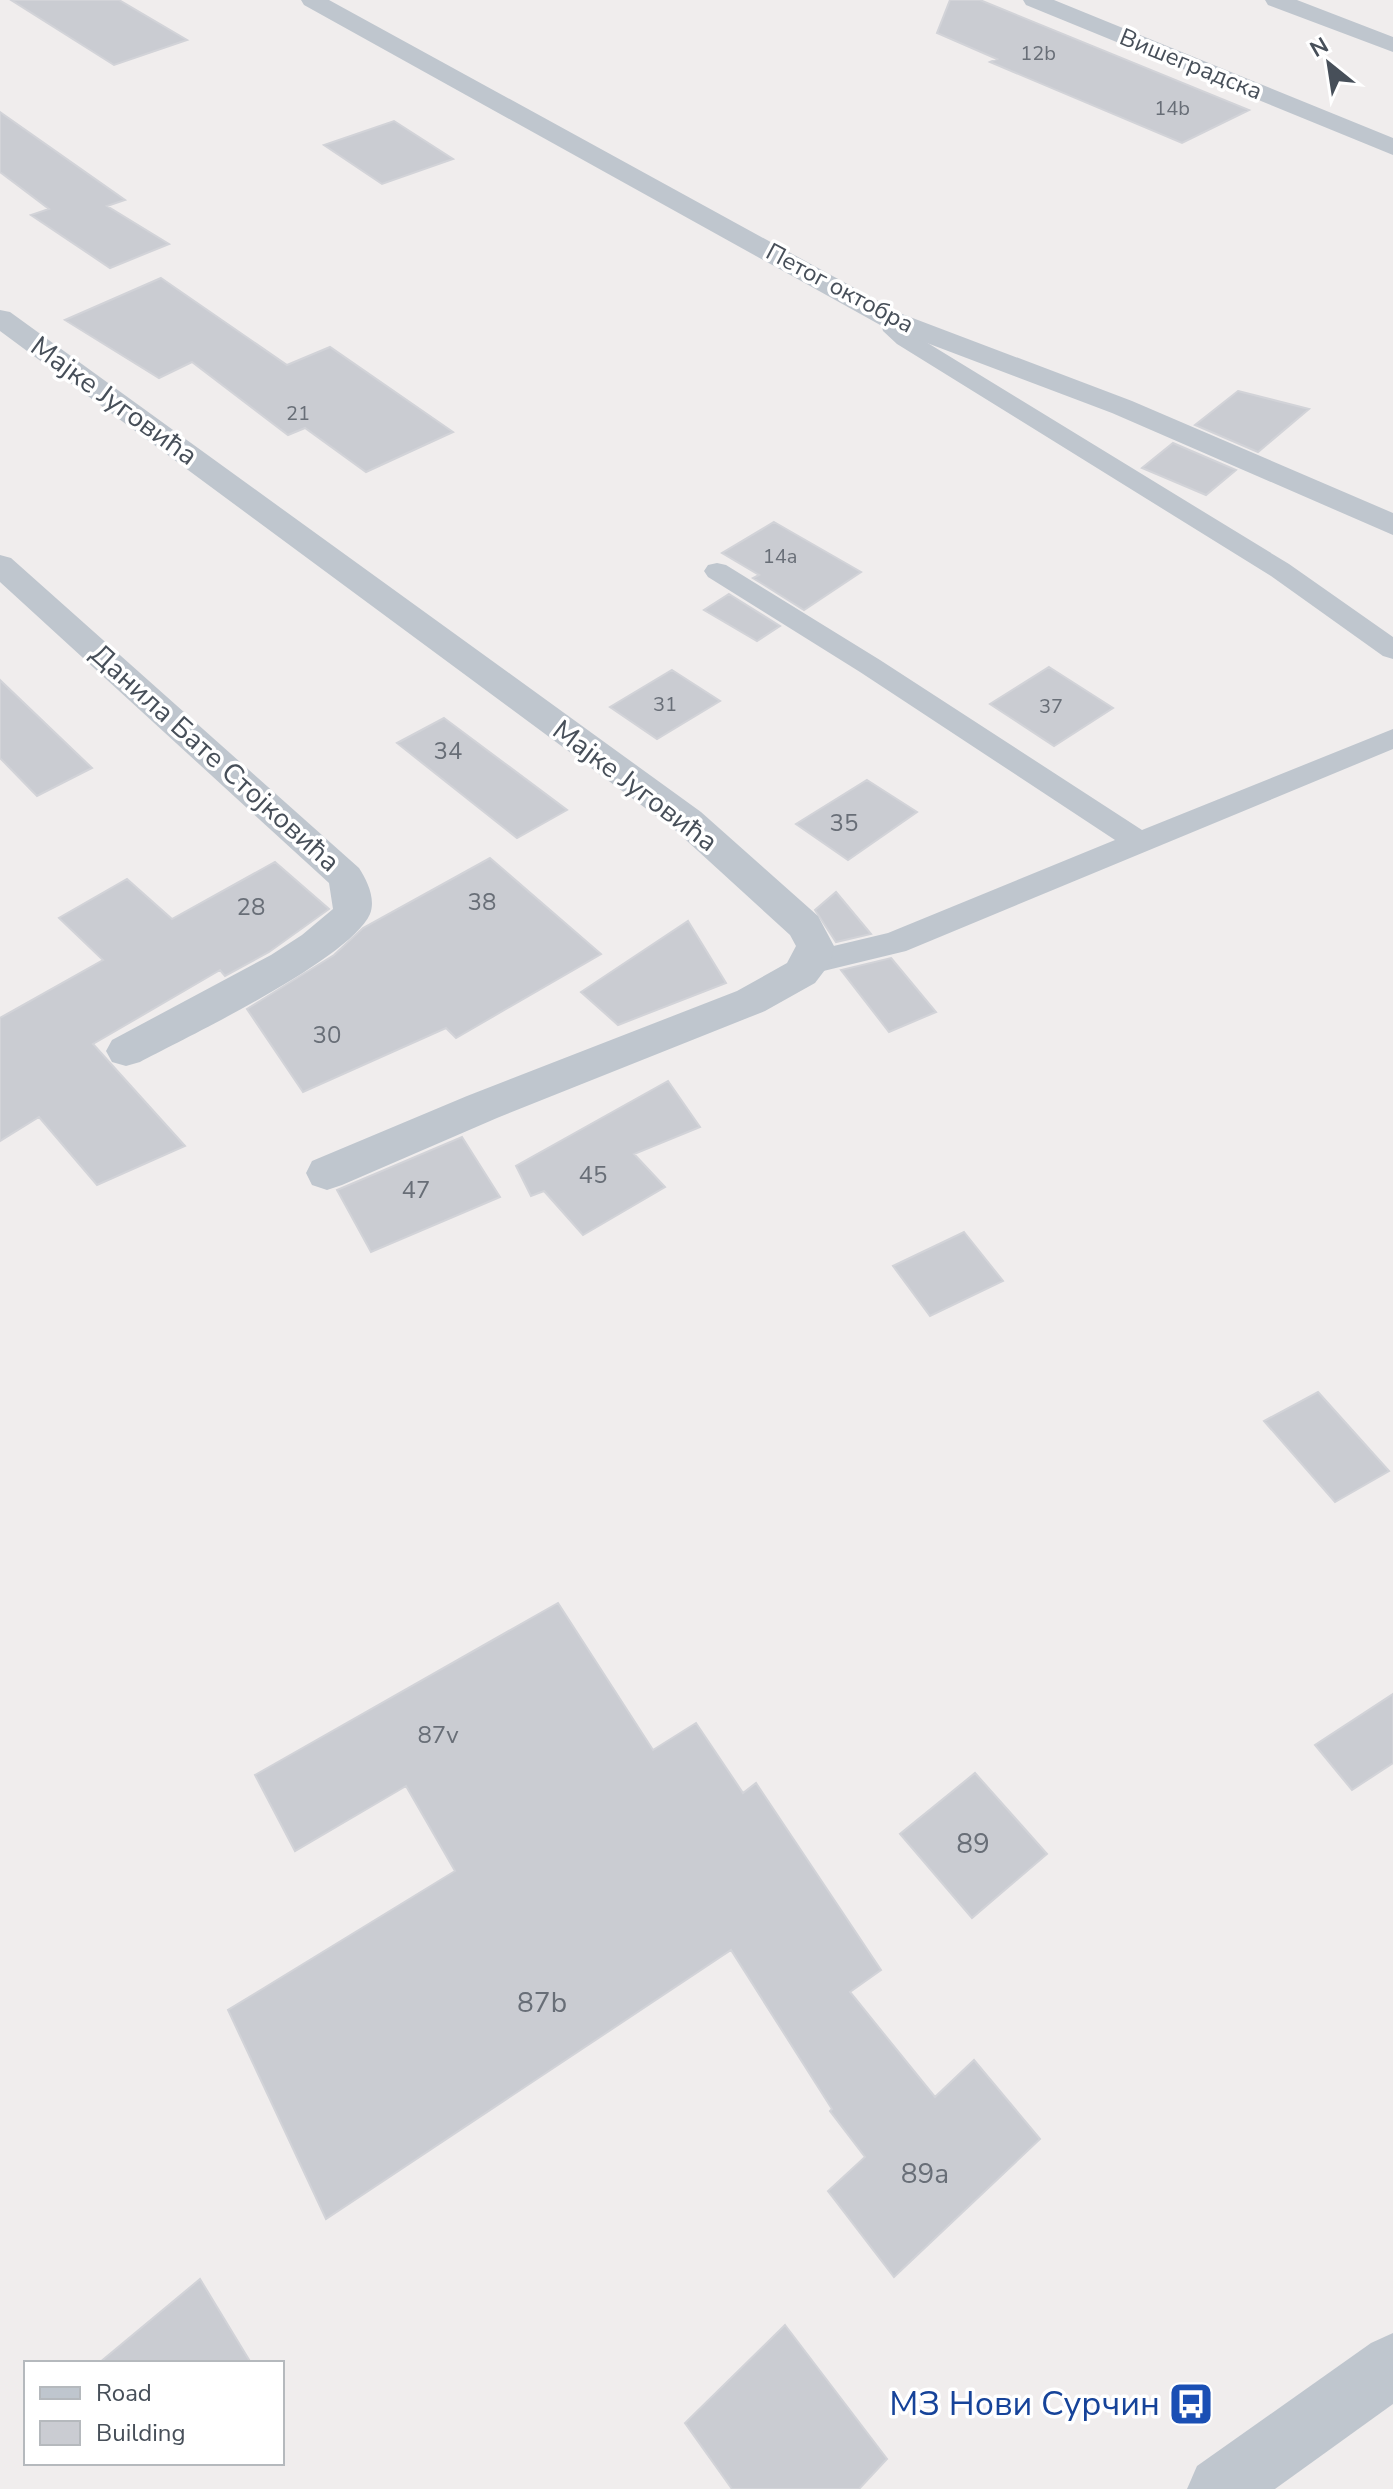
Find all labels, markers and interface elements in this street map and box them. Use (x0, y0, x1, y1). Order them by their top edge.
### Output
street label: Вишеградска (1115, 21, 1267, 107)
north arrow (1289, 24, 1369, 104)
text: N (1305, 30, 1334, 65)
house number: 12b (1020, 40, 1056, 67)
house number: 14b (1154, 95, 1190, 122)
street label: Петог октобра (760, 236, 920, 340)
street label: Мајке Југовића (23, 328, 205, 474)
house number: 21 (286, 400, 310, 427)
house number: 14a (763, 543, 797, 570)
street label: Данила Бате Стојковића (82, 636, 348, 880)
house number: 31 (653, 691, 677, 718)
house number: 37 (1039, 693, 1063, 720)
street label: Мајке Југовића (545, 711, 725, 861)
house number: 34 (434, 735, 462, 767)
house number: 35 (830, 807, 858, 839)
house number: 38 (468, 886, 496, 918)
house number: 28 (237, 891, 265, 923)
house number: 30 (313, 1019, 341, 1051)
house number: 45 (579, 1159, 607, 1191)
house number: 47 (402, 1174, 430, 1206)
house number: 87v (417, 1719, 459, 1751)
house number: 89 (956, 1825, 990, 1863)
house number: 87b (517, 1984, 567, 2022)
house number: 89a (901, 2155, 949, 2193)
legend (24, 2361, 284, 2465)
text: Road (96, 2377, 152, 2409)
bus stop icon: МЗ Нови Сурчин (1167, 2380, 1215, 2428)
place label: МЗ Нови Сурчин (889, 2381, 1160, 2427)
text: Building (96, 2417, 186, 2449)

